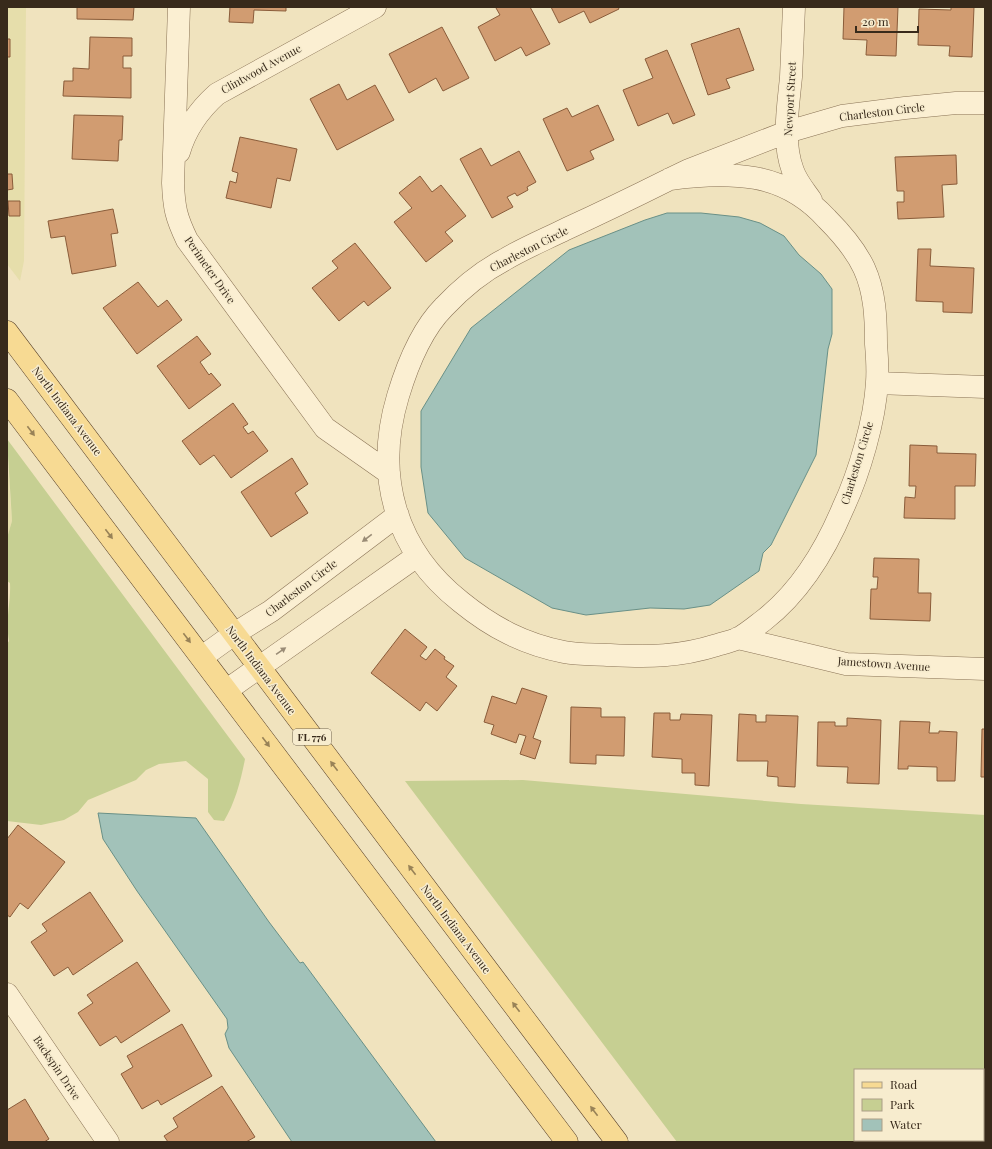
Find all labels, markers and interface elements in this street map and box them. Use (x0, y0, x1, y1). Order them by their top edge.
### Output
scale bar (856, 8, 918, 34)
text: 20 m (862, 13, 889, 29)
street label: Clintwood Avenue (218, 40, 304, 97)
street label: Newport Street (780, 61, 799, 137)
street label: Charleston Circle (838, 99, 926, 124)
street label: Charleston Circle (487, 222, 571, 275)
street label: Perimeter Drive (182, 233, 239, 307)
street label: North Indiana Avenue (29, 363, 106, 459)
street label: Charleston Circle (837, 419, 876, 506)
one-way arrow (26, 425, 35, 436)
one-way arrow (105, 529, 113, 540)
one-way arrow (361, 534, 372, 543)
street label: Charleston Circle (262, 555, 340, 620)
street label: North Indiana Avenue (223, 622, 300, 718)
one-way arrow (183, 633, 191, 644)
one-way arrow (276, 647, 286, 655)
street label: Jamestown Avenue (836, 653, 931, 674)
road number: FL 776 (293, 729, 331, 745)
one-way arrow (261, 737, 269, 747)
one-way arrow (329, 761, 338, 772)
one-way arrow (408, 864, 416, 875)
street label: North Indiana Avenue (418, 881, 495, 977)
one-way arrow (511, 1002, 520, 1013)
street label: Backspin Drive (30, 1033, 85, 1103)
legend (854, 1069, 984, 1141)
text: Road (890, 1076, 917, 1092)
text: Park (890, 1096, 915, 1112)
one-way arrow (590, 1105, 598, 1116)
text: Water (889, 1116, 923, 1132)

